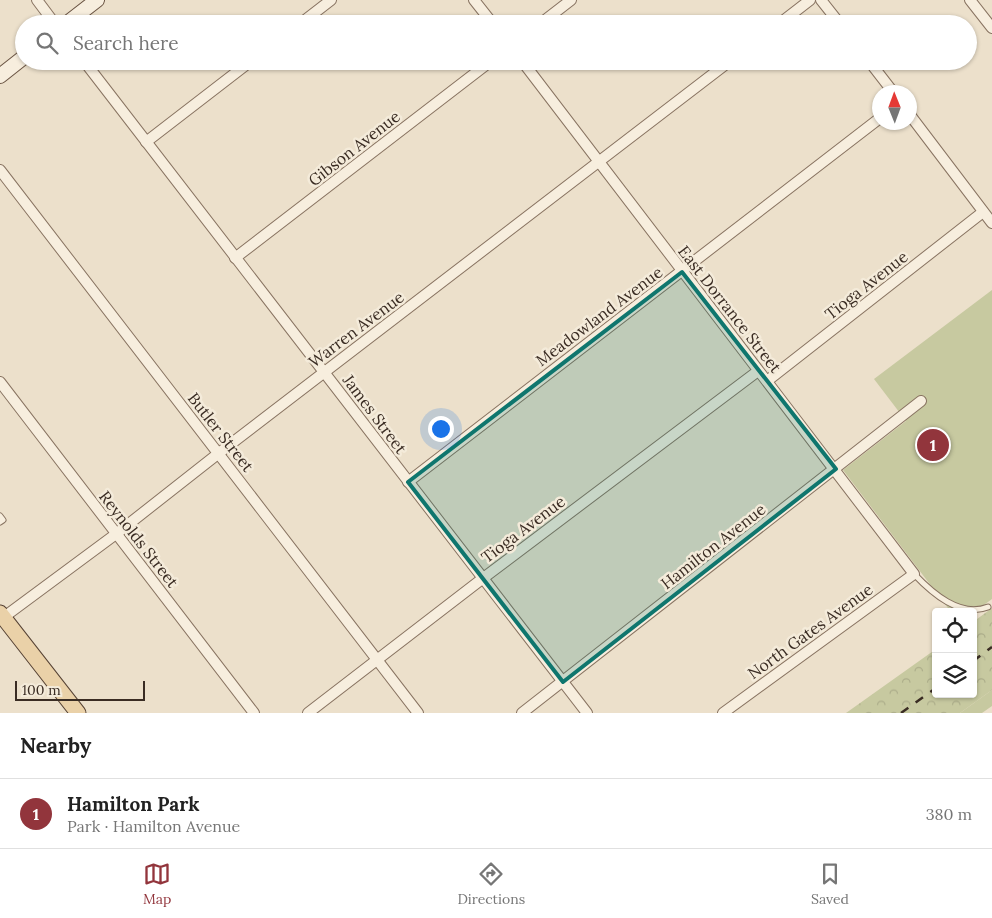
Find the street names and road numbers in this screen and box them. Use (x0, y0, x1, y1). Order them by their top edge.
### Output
street label: Gibson Avenue (304, 106, 404, 190)
street label: East Dorrance Street (674, 242, 786, 377)
street label: Tioga Avenue (821, 246, 912, 324)
street label: Meadowland Avenue (532, 262, 667, 370)
street label: Warren Avenue (304, 286, 408, 371)
street label: James Street (338, 370, 412, 458)
street label: Butler Street (184, 388, 259, 476)
street label: Reynolds Street (95, 487, 183, 592)
street label: Tioga Avenue (477, 491, 569, 567)
street label: Hamilton Avenue (657, 499, 770, 593)
street label: North Gates Avenue (744, 579, 877, 683)

